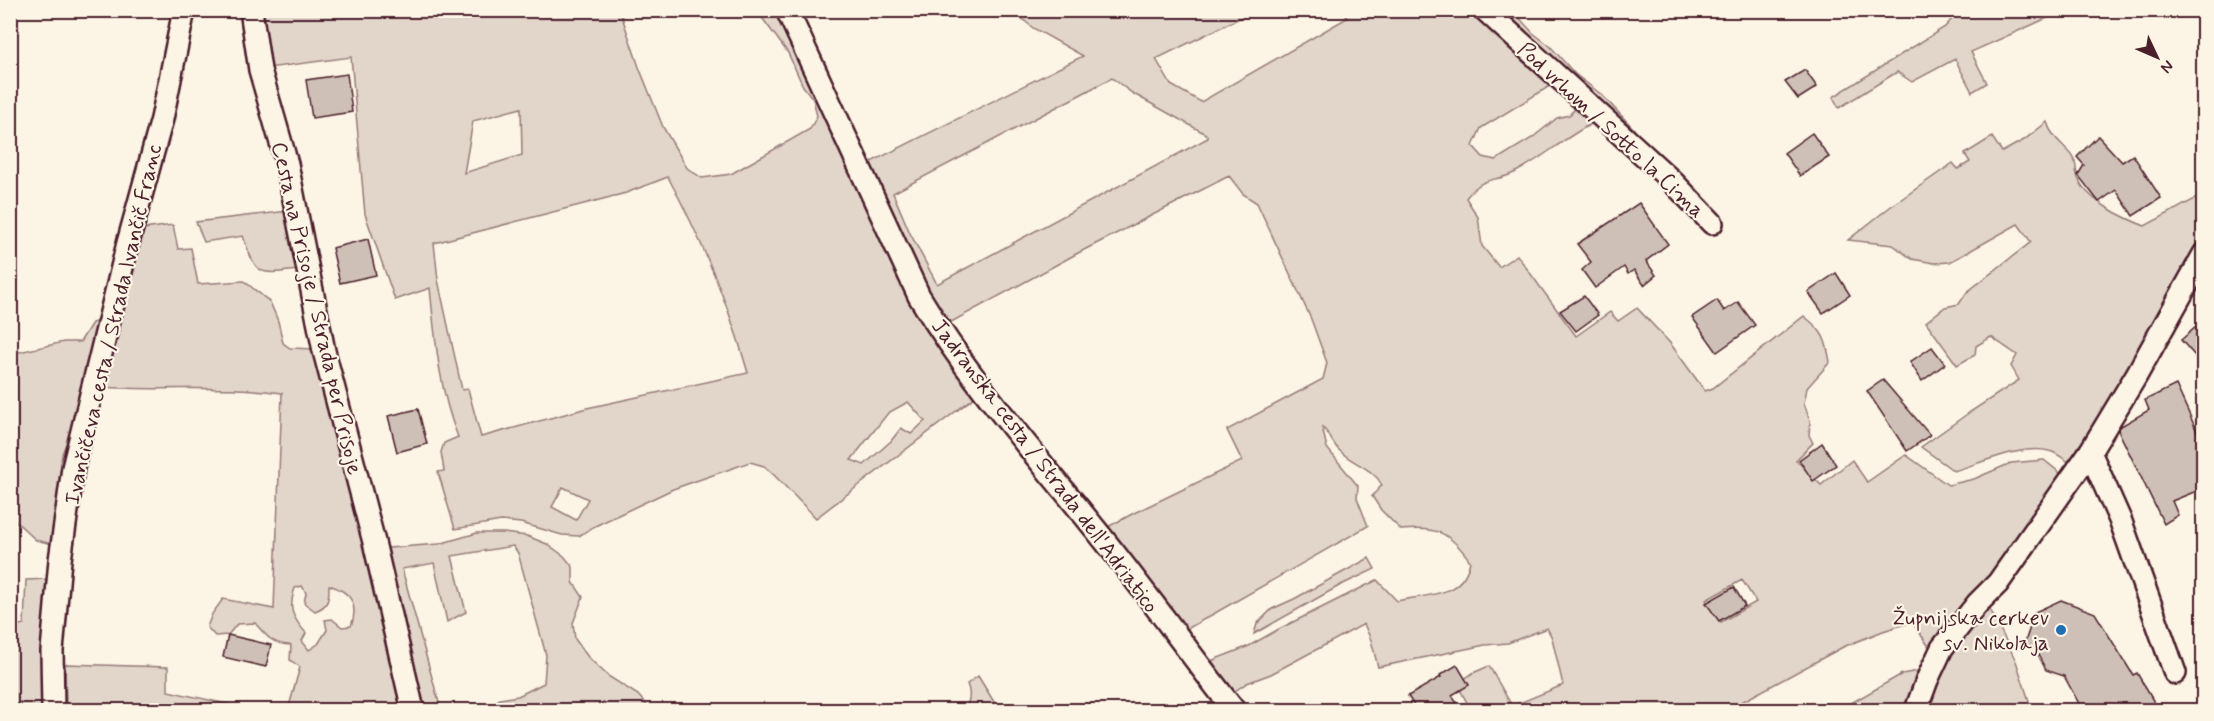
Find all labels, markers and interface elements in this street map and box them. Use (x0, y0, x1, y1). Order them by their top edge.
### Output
north arrow (2127, 27, 2187, 87)
street label: Pod vrhom / Sotto la Cima (1511, 36, 1710, 225)
text: N (2155, 55, 2178, 78)
street label: Cesta na Prisoje / Strada per Prisoje (263, 139, 368, 478)
street label: Ivančičeva cesta / Strada Ivančič Franc (59, 141, 169, 507)
street label: Jadranska cesta / Strada dell'Adriatico (924, 313, 1164, 619)
place label: Župnijska cerkev sv. Nikolaja (1892, 605, 2049, 658)
marker: Župnijska cerkev sv. Nikolaja (2054, 623, 2068, 637)

